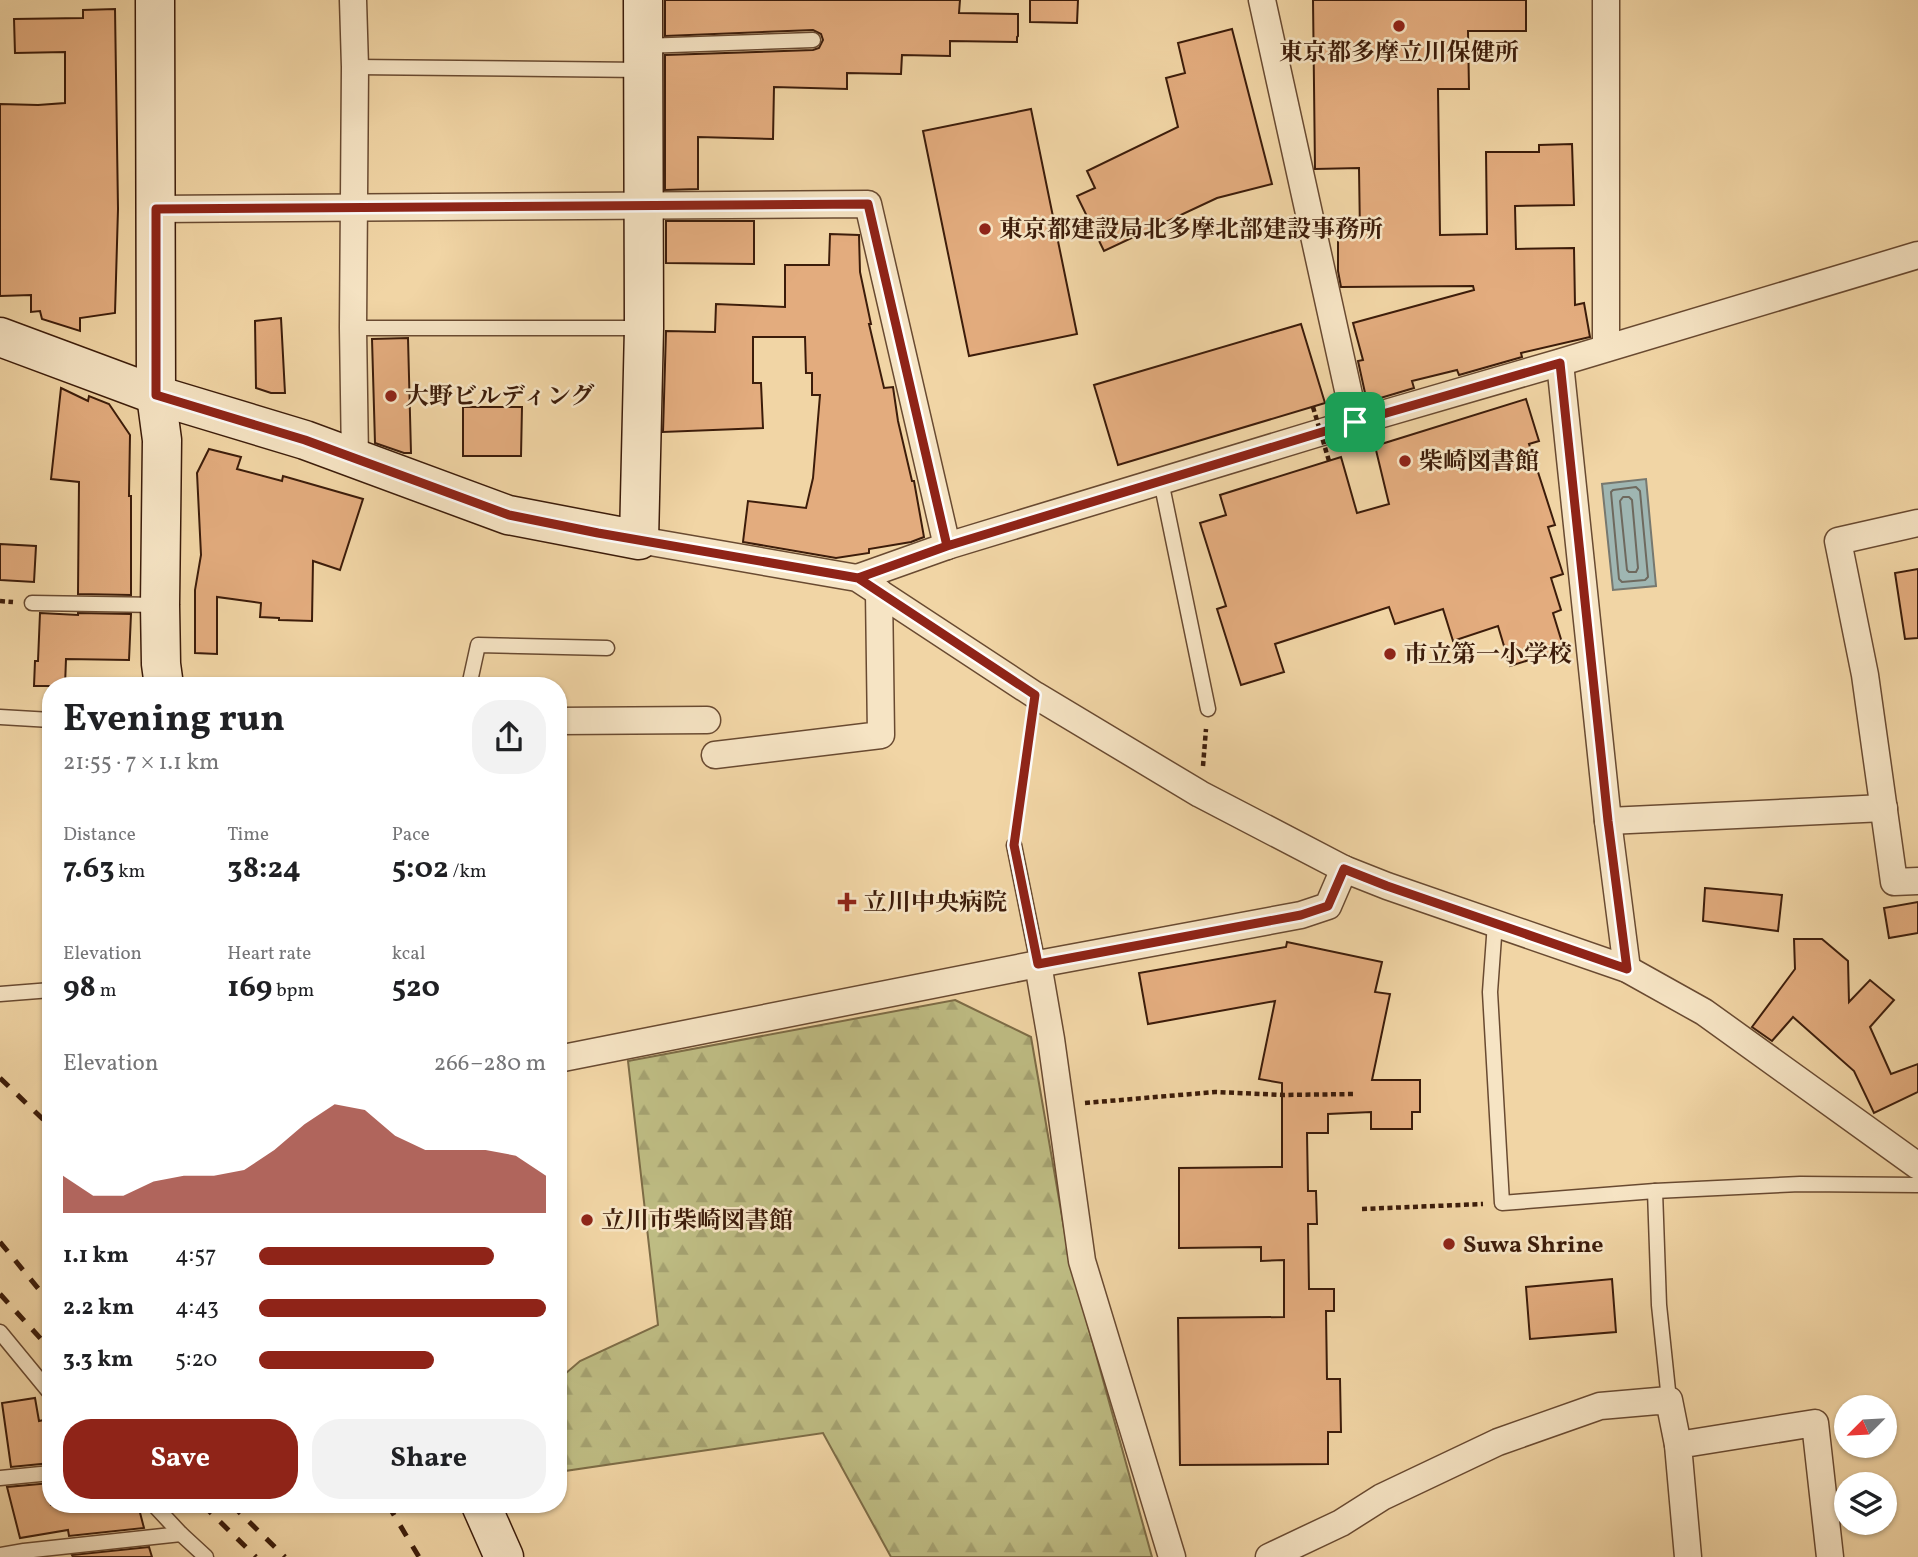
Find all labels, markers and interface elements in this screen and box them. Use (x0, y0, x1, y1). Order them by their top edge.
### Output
marker: 東京都多摩立川保健所 (1391, 18, 1407, 34)
place label: 東京都多摩立川保健所 (1279, 37, 1519, 71)
place label: 東京都建設局北多摩北部建設事務所 (999, 214, 1383, 248)
marker: 東京都建設局北多摩北部建設事務所 (977, 221, 993, 237)
place label: 大野ビルディング (405, 381, 595, 415)
marker: 大野ビルディング (383, 388, 399, 404)
pin (1325, 392, 1385, 452)
icon: arrive (1336, 403, 1374, 441)
place label: 柴崎図書館 (1419, 446, 1539, 480)
marker: 柴崎図書館 (1397, 453, 1413, 469)
place label: 市立第一小学校 (1404, 639, 1572, 673)
marker: 市立第一小学校 (1382, 646, 1398, 662)
text: Evening run (63, 694, 285, 747)
button: share (472, 700, 546, 774)
text: 21:55 · 7 × 1.1 km (63, 747, 219, 779)
text: Distance (63, 822, 136, 848)
text: Time (227, 822, 269, 848)
text: Pace (392, 822, 430, 848)
text: 7.63 (63, 848, 114, 890)
text: 38:24 (227, 848, 301, 890)
text: 5:02 (392, 848, 449, 890)
text: km (114, 859, 145, 885)
text: /km (449, 859, 487, 885)
place label: 立川中央病院 (863, 887, 1007, 921)
marker: 立川中央病院 (837, 892, 857, 912)
text: Elevation (63, 941, 142, 967)
text: Heart rate (227, 941, 311, 967)
text: kcal (392, 941, 425, 967)
text: 98 (63, 967, 96, 1009)
text: 169 (227, 967, 272, 1009)
text: 520 (392, 967, 440, 1009)
text: m (96, 978, 117, 1004)
text: bpm (272, 978, 314, 1004)
text: Elevation (63, 1048, 159, 1080)
text: 266–280 m (434, 1048, 546, 1080)
place label: 立川市柴崎図書館 (601, 1205, 793, 1239)
marker: 立川市柴崎図書館 (579, 1212, 595, 1228)
place label: Suwa Shrine (1463, 1229, 1603, 1263)
marker: Suwa Shrine (1441, 1236, 1457, 1252)
text: 1.1 km (63, 1240, 129, 1272)
text: 4:57 (175, 1240, 216, 1272)
text: 2.2 km (63, 1292, 134, 1324)
text: 4:43 (175, 1292, 219, 1324)
text: 3.3 km (63, 1344, 133, 1376)
text: 5:20 (175, 1344, 217, 1376)
north arrow (1834, 1395, 1897, 1458)
map controls (1834, 1395, 1897, 1535)
button: Save (63, 1419, 298, 1499)
button: Share (312, 1419, 546, 1499)
button: layers (1834, 1472, 1897, 1535)

